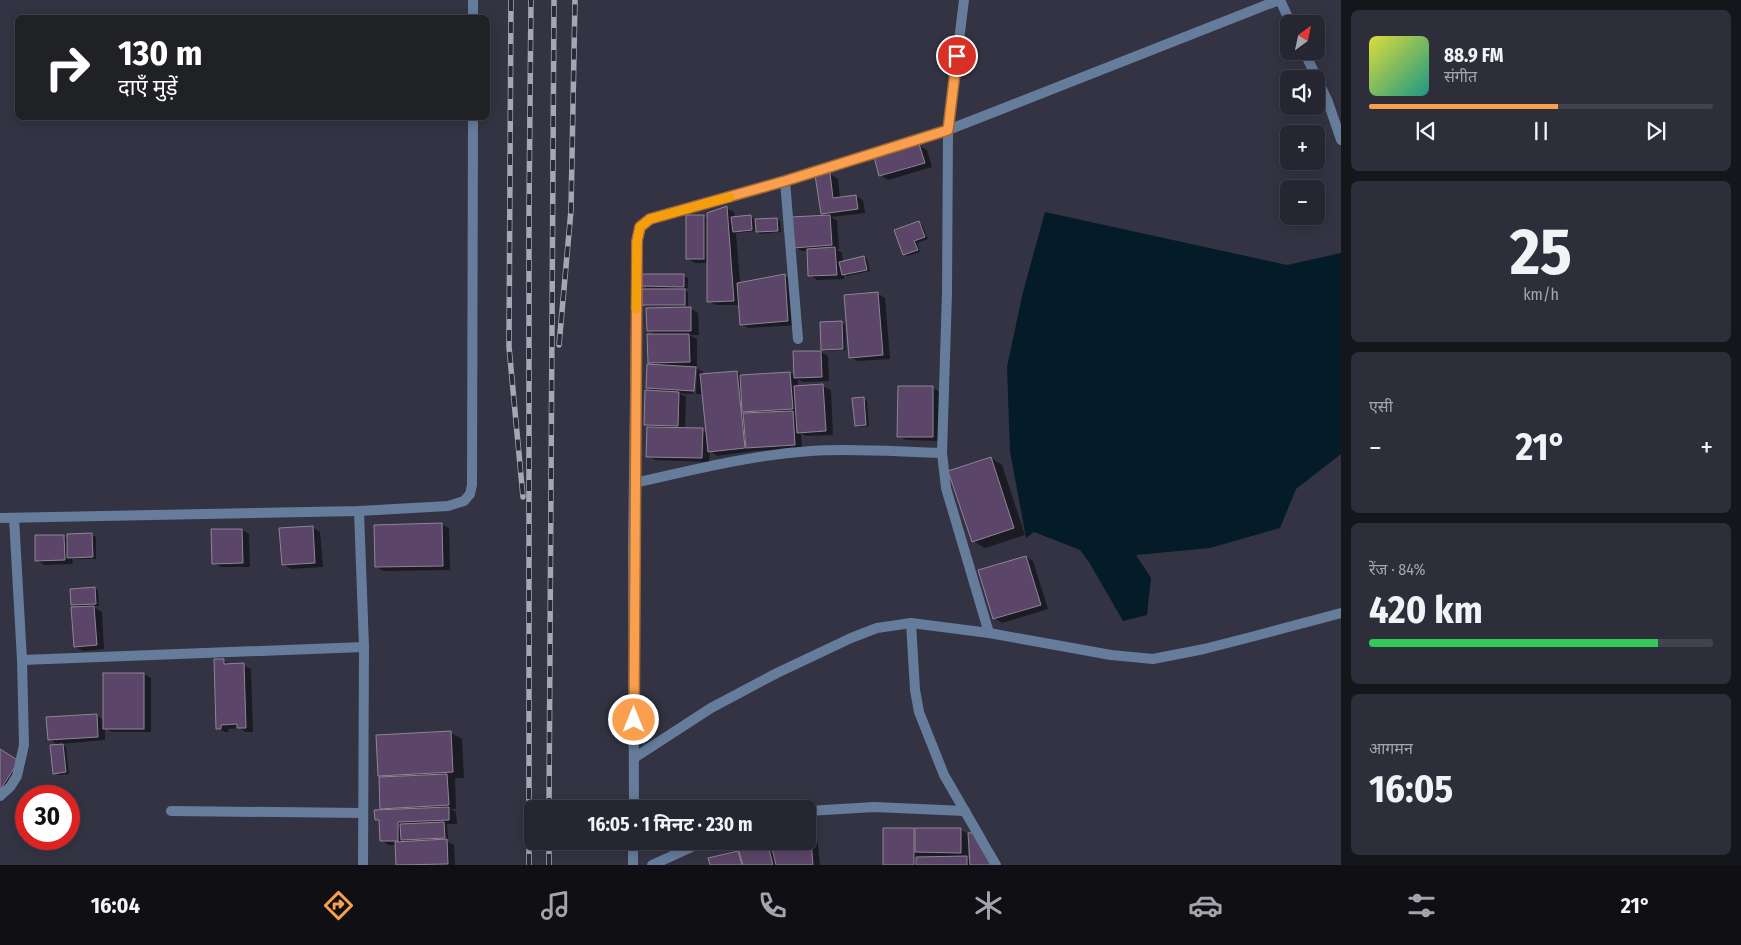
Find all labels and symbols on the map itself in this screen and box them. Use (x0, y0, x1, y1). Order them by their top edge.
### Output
north arrow (1280, 15, 1325, 60)
pin (936, 35, 978, 77)
position arrow (607, 693, 659, 745)
speed limit sign: 30 (15, 785, 80, 850)

